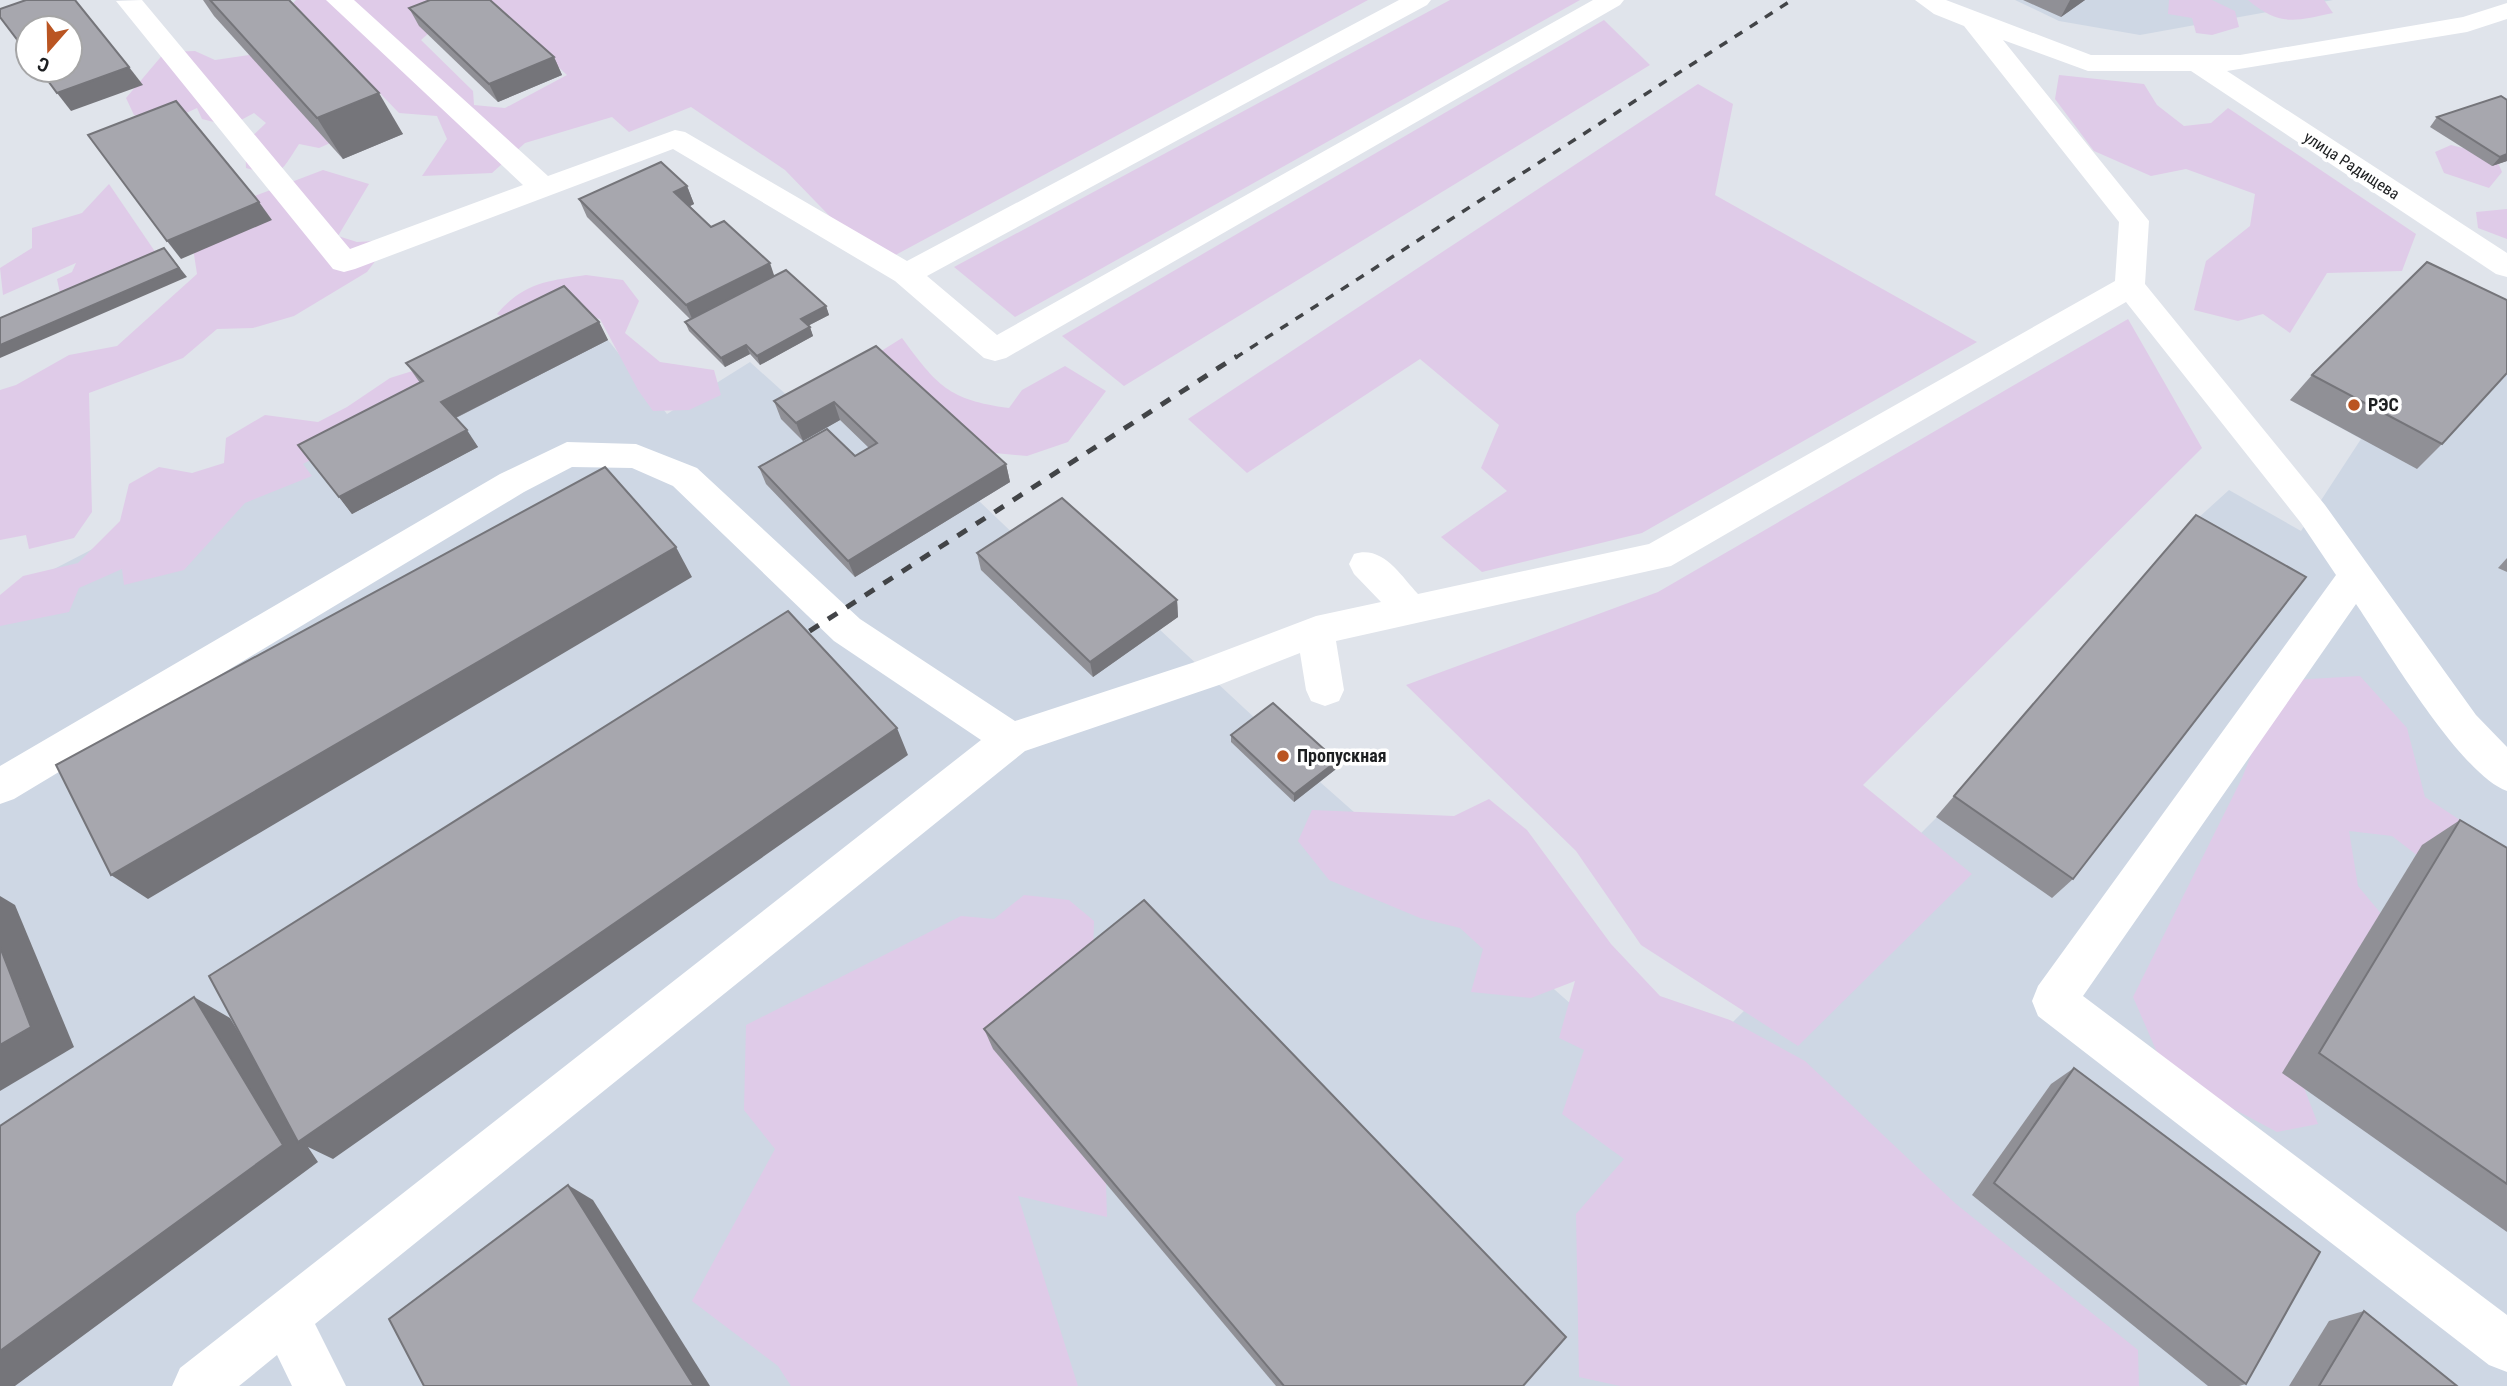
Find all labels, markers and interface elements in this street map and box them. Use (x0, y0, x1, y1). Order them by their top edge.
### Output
north arrow (14, 14, 84, 84)
text: С (34, 52, 52, 77)
street label: улица Радищева (2300, 127, 2403, 203)
place label: РЭС (2368, 394, 2399, 415)
marker: РЭС (2346, 397, 2362, 413)
place label: Пропускная (1297, 745, 1387, 766)
marker: Пропускная (1275, 748, 1291, 764)

